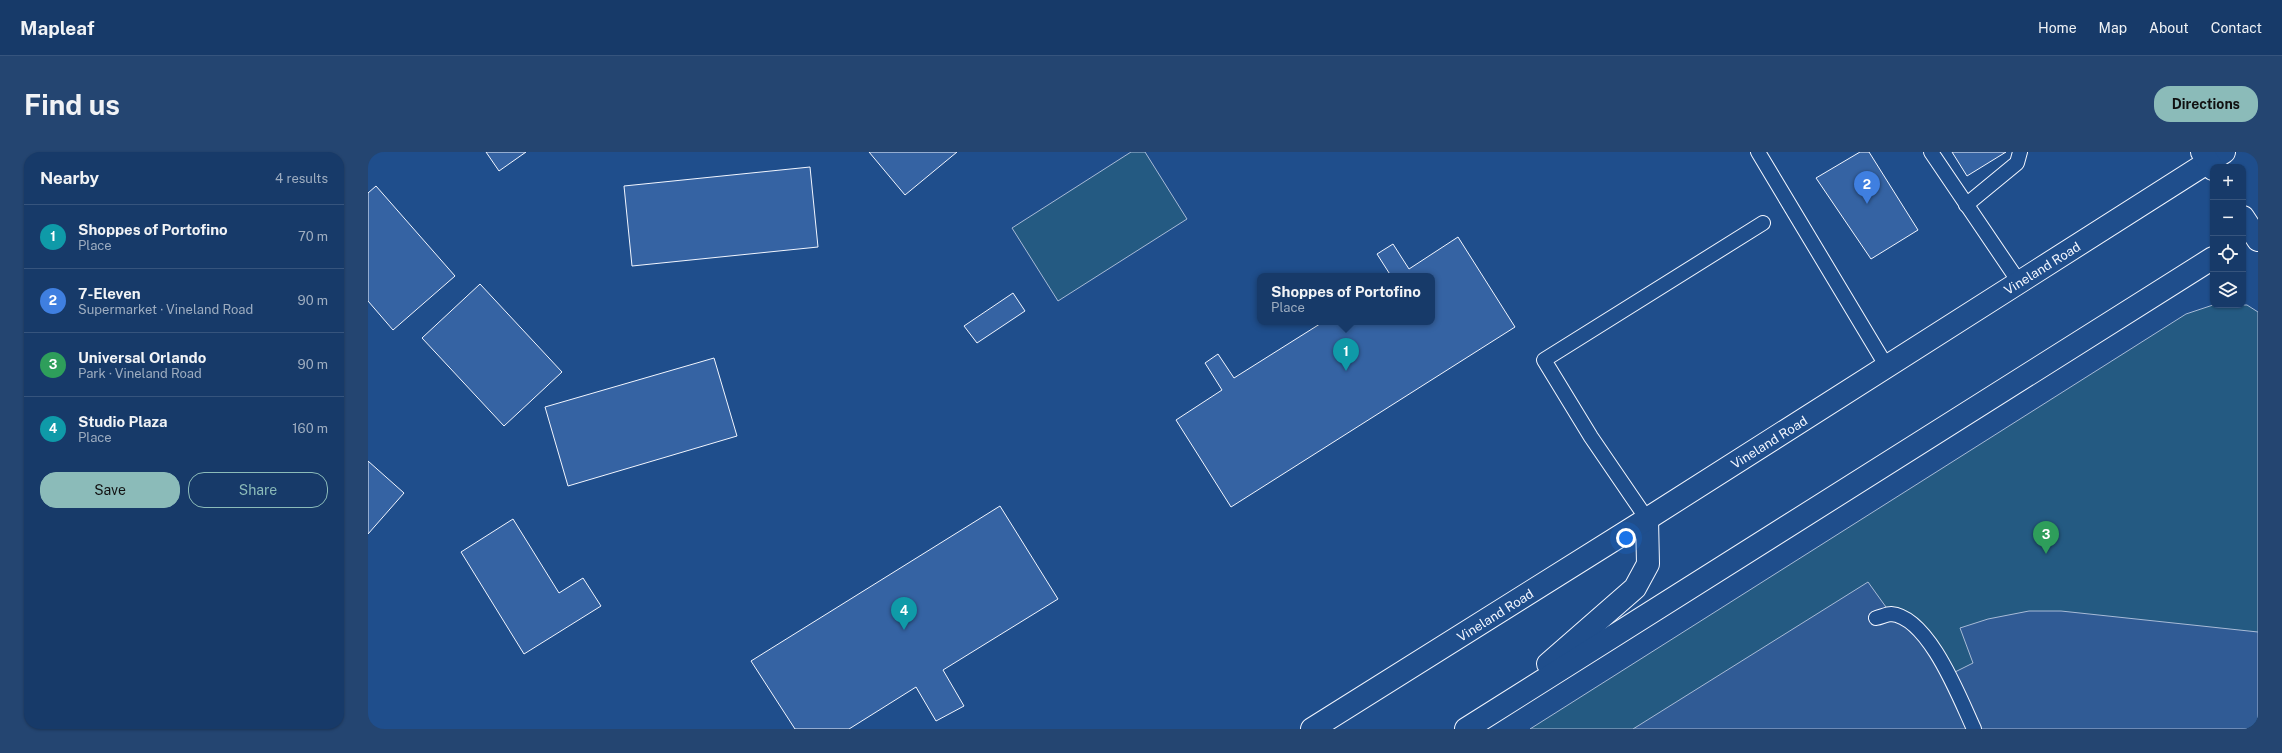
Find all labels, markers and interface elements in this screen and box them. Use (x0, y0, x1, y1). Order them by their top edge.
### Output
text: Mapleaf (20, 17, 94, 39)
text: Home (2038, 20, 2077, 36)
text: Map (2099, 20, 2127, 36)
text: About (2149, 20, 2189, 36)
text: Contact (2211, 20, 2262, 36)
button: Directions (2154, 86, 2258, 122)
text: Find us (24, 88, 120, 121)
map controls (2210, 164, 2246, 308)
button: + (2210, 164, 2246, 200)
text: Nearby (40, 168, 99, 188)
text: 4 results (275, 171, 328, 186)
pin: 2 (1854, 171, 1880, 204)
button: − (2210, 200, 2246, 236)
text: Shoppes of Portofino (78, 221, 228, 238)
text: 1 (50, 229, 56, 244)
text: 70 m (298, 229, 328, 244)
button: locate (2210, 236, 2246, 272)
text: Place (78, 238, 112, 253)
street label: Vineland Road (2001, 239, 2083, 298)
button: layers (2210, 272, 2246, 308)
popup (1257, 273, 1435, 325)
text: Shoppes of Portofino (1271, 283, 1421, 300)
text: 7-Eleven (78, 285, 141, 302)
text: 2 (49, 293, 57, 308)
text: 90 m (298, 293, 328, 308)
text: Place (1271, 300, 1305, 315)
text: Supermarket · Vineland Road (78, 302, 253, 317)
pin: 1 (1333, 338, 1359, 371)
text: Universal Orlando (78, 349, 206, 366)
text: 3 (49, 357, 57, 372)
text: 90 m (298, 357, 328, 372)
text: Park · Vineland Road (78, 366, 202, 381)
text: Studio Plaza (78, 413, 168, 430)
street label: Vineland Road (1728, 413, 1810, 472)
text: 4 (49, 421, 57, 436)
text: 160 m (292, 421, 328, 436)
text: Place (78, 430, 112, 445)
button: Save (40, 472, 180, 508)
button: Share (188, 472, 328, 508)
pin: 3 (2033, 521, 2059, 554)
your location (1616, 528, 1636, 548)
street label: Vineland Road (1454, 586, 1536, 645)
pin: 4 (891, 597, 917, 630)

